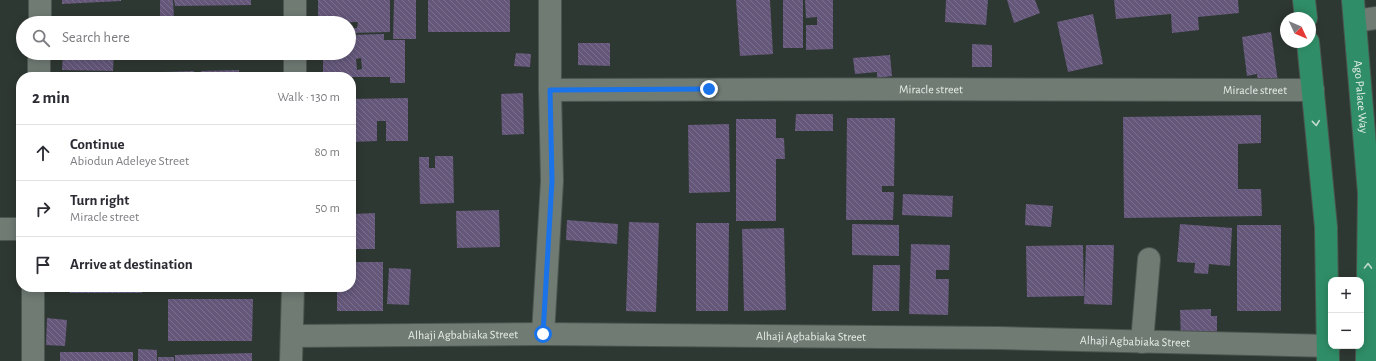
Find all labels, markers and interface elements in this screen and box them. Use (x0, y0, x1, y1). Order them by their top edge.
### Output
north arrow (1280, 12, 1316, 48)
search box (16, 16, 356, 60)
icon: search (30, 27, 52, 49)
text: Search here (62, 30, 130, 45)
street label: Ago Palace Way (1352, 60, 1370, 134)
route end (700, 80, 718, 98)
street label: Miracle street (899, 83, 963, 95)
street label: Miracle street (1223, 84, 1287, 96)
text: 2 min (32, 89, 70, 106)
text: Walk · 130 m (277, 91, 340, 104)
one-way arrow (1311, 120, 1320, 126)
text: Continue (70, 137, 125, 152)
icon: ahead (32, 142, 54, 164)
text: 80 m (314, 146, 340, 159)
text: Abiodun Adeleye Street (70, 155, 189, 168)
text: Turn right (70, 193, 129, 208)
icon: right (32, 198, 54, 220)
text: 50 m (315, 202, 340, 215)
text: Miracle street (70, 211, 139, 224)
icon: arrive (32, 254, 54, 276)
text: Arrive at destination (70, 257, 193, 272)
one-way arrow (1364, 263, 1372, 269)
map controls (1328, 277, 1364, 349)
button: + (1328, 277, 1364, 313)
button: − (1328, 313, 1364, 349)
route start (534, 325, 552, 343)
street label: Alhaji Agbabiaka Street (408, 328, 518, 342)
street label: Alhaji Agbabiaka Street (756, 330, 866, 343)
street label: Alhaji Agbabiaka Street (1080, 334, 1190, 349)

